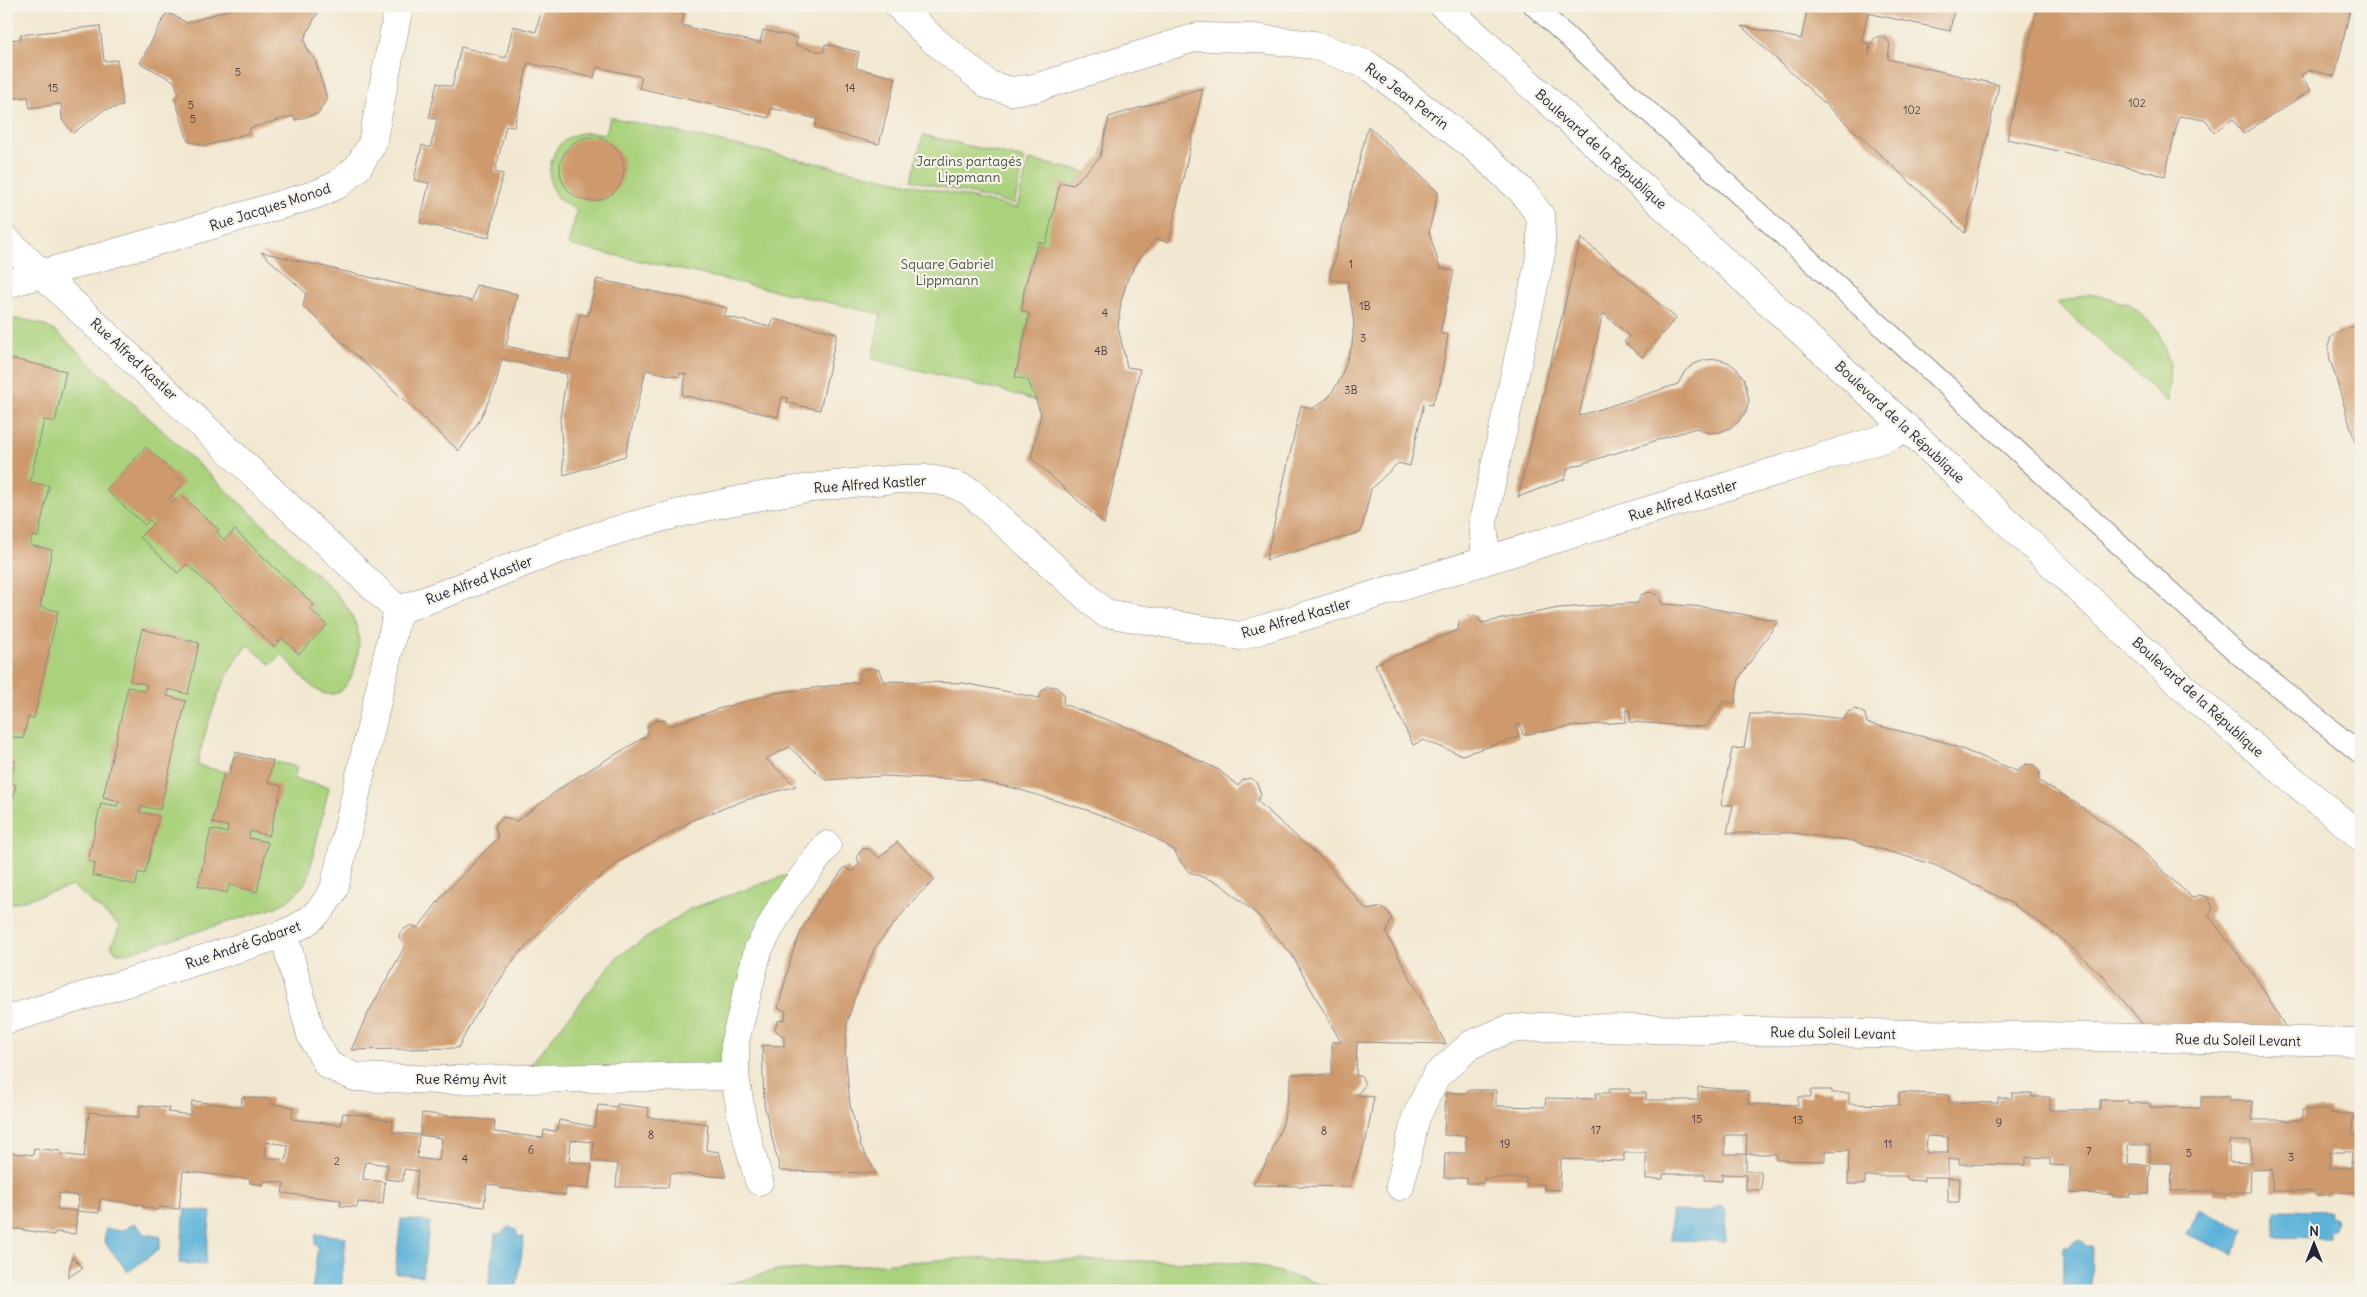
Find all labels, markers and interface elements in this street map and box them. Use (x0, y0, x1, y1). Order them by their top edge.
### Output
street label: Rue Jean Perrin (1362, 59, 1452, 133)
house number: 5 (235, 65, 241, 79)
house number: 15 (48, 81, 58, 95)
house number: 14 (845, 81, 855, 95)
street label: Boulevard de la République (1531, 85, 1671, 213)
house number: 102 (2128, 96, 2146, 110)
house number: 5 (188, 98, 194, 112)
house number: 102 (1903, 103, 1921, 117)
house number: 5 (190, 112, 196, 126)
park label: Jardins partagés Lippmann (916, 152, 1022, 186)
street label: Rue Jacques Monod (207, 179, 333, 235)
park label: Square Gabriel Lippmann (900, 255, 994, 289)
house number: 1 (1349, 257, 1353, 271)
house number: 1B (1359, 299, 1371, 313)
house number: 4 (1102, 306, 1108, 320)
street label: Rue Alfred Kastler (87, 314, 182, 404)
house number: 3 (1360, 331, 1366, 345)
house number: 4B (1094, 344, 1108, 358)
street label: Boulevard de la République (1831, 357, 1969, 487)
house number: 3B (1344, 383, 1358, 397)
street label: Rue Alfred Kastler (813, 471, 927, 497)
street label: Rue Alfred Kastler (1626, 475, 1740, 525)
street label: Rue Alfred Kastler (423, 551, 535, 609)
street label: Rue Alfred Kastler (1239, 594, 1353, 642)
street label: Boulevard de la République (2128, 633, 2268, 761)
street label: Rue André Gabaret (183, 917, 303, 973)
street label: Rue du Soleil Levant (1770, 1023, 1896, 1043)
street label: Rue du Soleil Levant (2175, 1030, 2301, 1050)
street label: Rue Rémy Avit (416, 1070, 507, 1088)
house number: 15 (1692, 1112, 1702, 1126)
house number: 13 (1793, 1113, 1803, 1127)
house number: 9 (1996, 1116, 2002, 1130)
house number: 17 (1591, 1123, 1601, 1137)
house number: 8 (1321, 1124, 1327, 1138)
house number: 8 (648, 1128, 654, 1142)
house number: 19 (1500, 1137, 1510, 1151)
house number: 11 (1884, 1137, 1892, 1151)
house number: 6 (528, 1143, 534, 1157)
house number: 7 (2086, 1144, 2092, 1158)
house number: 5 (2186, 1146, 2192, 1160)
house number: 3 (2288, 1150, 2294, 1164)
house number: 4 (462, 1152, 468, 1166)
house number: 2 (334, 1154, 340, 1168)
north arrow (2290, 1220, 2340, 1270)
text: N (2309, 1222, 2319, 1240)

